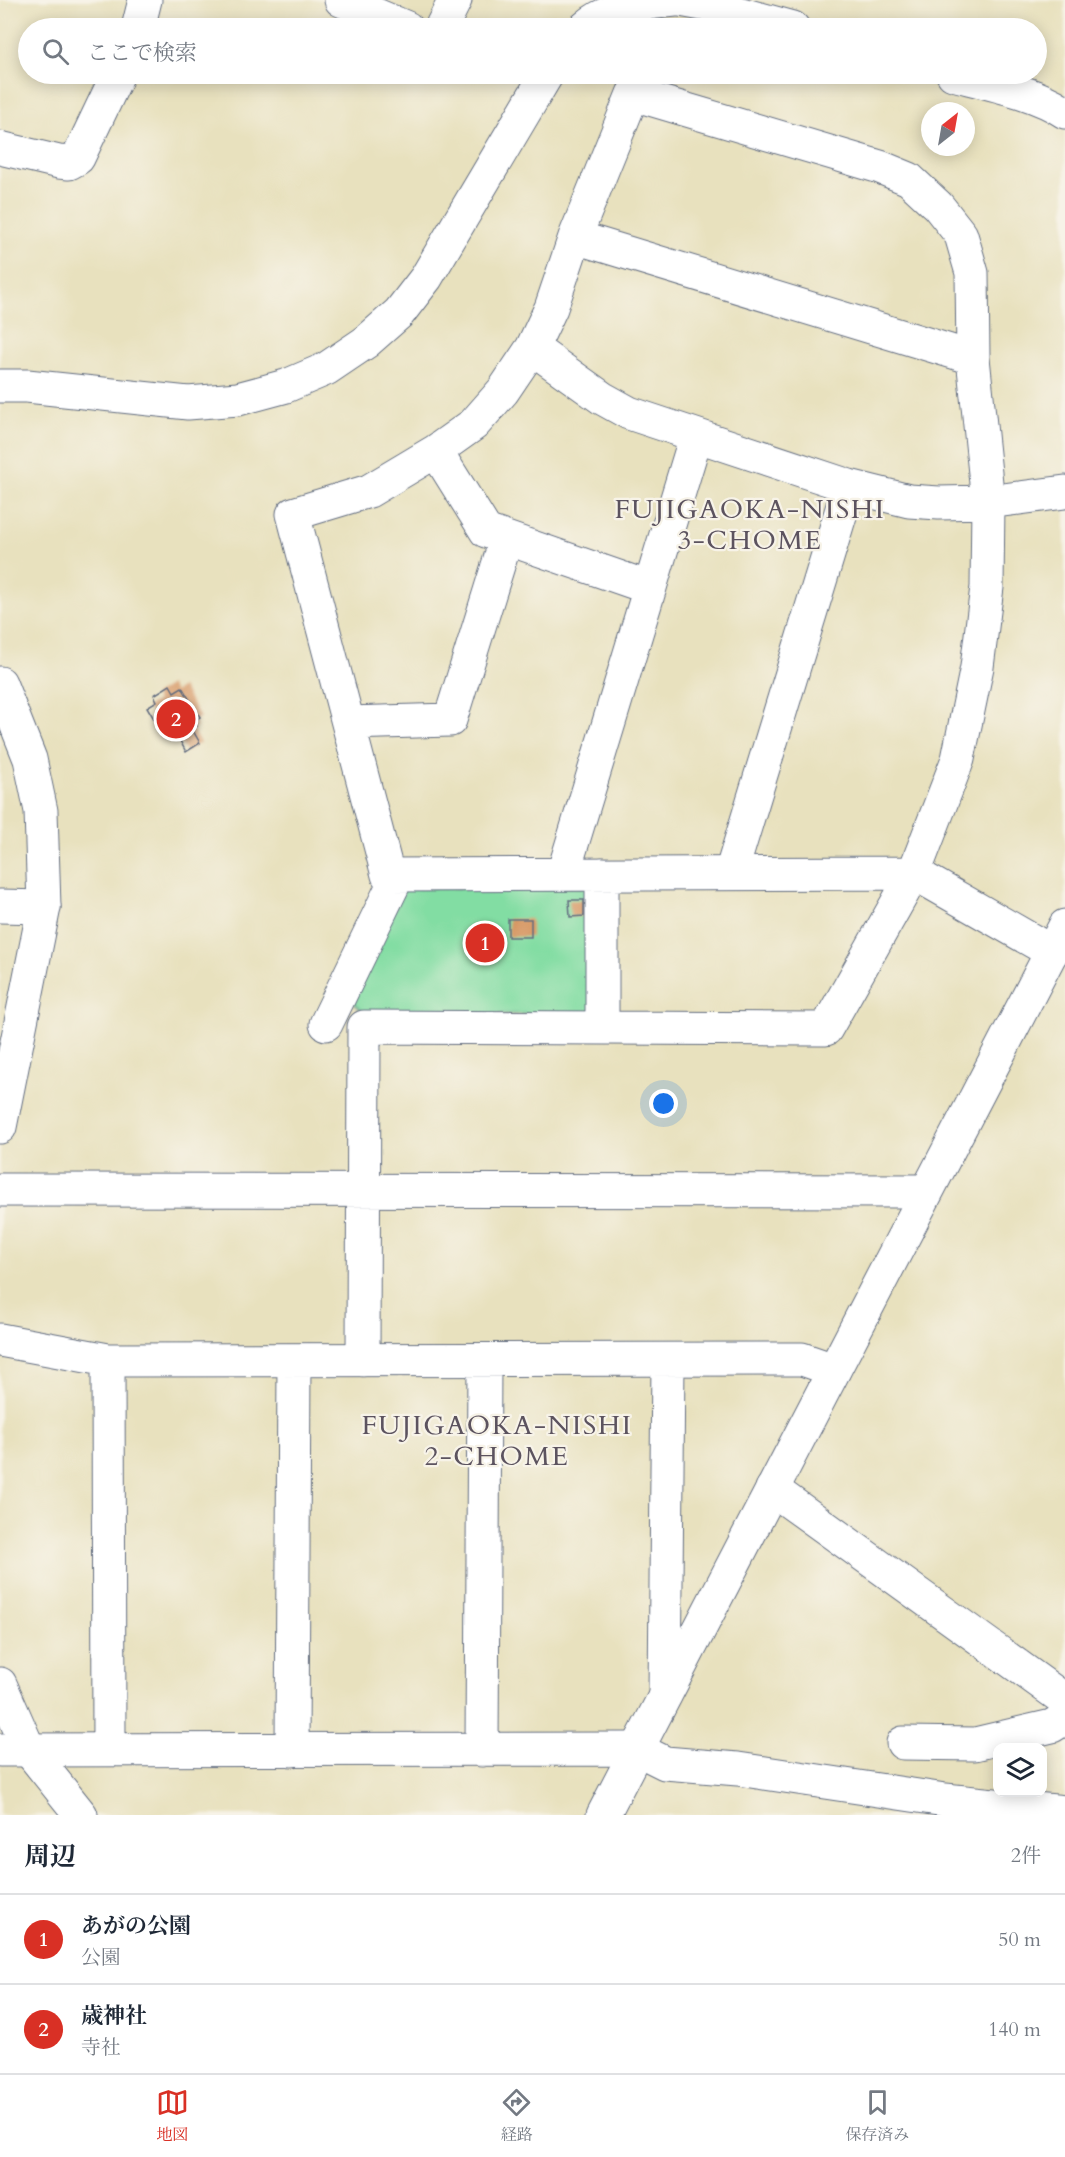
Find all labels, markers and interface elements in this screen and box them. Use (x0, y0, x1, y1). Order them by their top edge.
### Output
search box (18, 18, 1047, 84)
icon: search (39, 35, 72, 68)
text: ここで検索 (87, 38, 197, 68)
north arrow (921, 102, 975, 156)
district label: FUJIGAOKA-NISHI 3-CHOME (614, 491, 886, 559)
pin: 2 (156, 696, 195, 742)
pin: 1 (466, 920, 504, 966)
your location (649, 1089, 678, 1118)
district label: FUJIGAOKA-NISHI 2-CHOME (361, 1407, 633, 1475)
map controls (993, 1743, 1047, 1797)
button: layers (993, 1743, 1047, 1797)
text: 周辺 (24, 1839, 76, 1874)
text: 2件 (1011, 1842, 1041, 1869)
text: あがの公園 (81, 1911, 191, 1941)
text: 1 (38, 1926, 49, 1953)
text: 50 m (998, 1926, 1041, 1953)
text: 公園 (81, 1944, 121, 1971)
text: 歳神社 (81, 2001, 147, 2031)
text: 2 (38, 2016, 49, 2043)
text: 140 m (988, 2016, 1041, 2043)
text: 寺社 (81, 2034, 121, 2061)
tab: 地図 (156, 2086, 189, 2146)
tab: 経路 (500, 2086, 533, 2146)
tab: 保存済み (845, 2086, 909, 2146)

